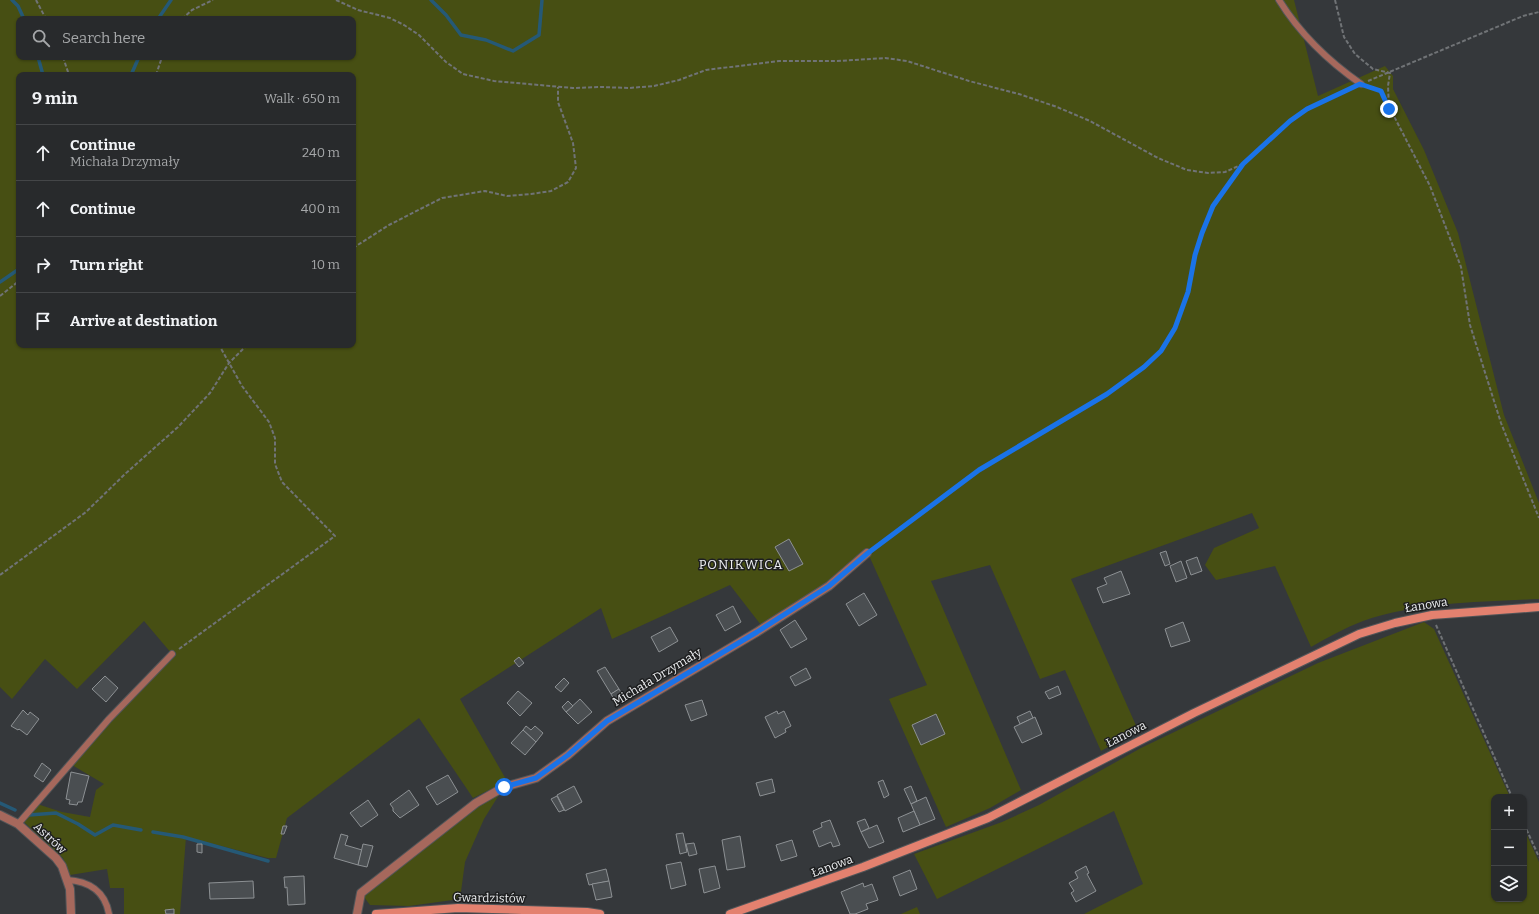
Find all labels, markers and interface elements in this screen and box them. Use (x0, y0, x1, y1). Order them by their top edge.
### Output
search box (16, 16, 356, 60)
icon: search (30, 27, 52, 49)
text: Search here (62, 29, 145, 47)
text: 9 min (32, 88, 78, 109)
text: Walk · 650 m (264, 91, 340, 106)
route end (1380, 100, 1398, 118)
text: Continue (70, 136, 136, 154)
icon: ahead (32, 142, 54, 164)
text: 240 m (302, 145, 340, 160)
text: Michała Drzymały (70, 154, 180, 169)
icon: ahead (32, 198, 54, 220)
text: Continue (70, 200, 136, 218)
text: 400 m (301, 201, 340, 216)
icon: right (32, 254, 54, 276)
text: Turn right (70, 256, 143, 274)
text: 10 m (311, 257, 340, 272)
icon: arrive (32, 310, 54, 332)
text: Arrive at destination (70, 312, 217, 330)
district label: PONIKWICA (699, 557, 783, 572)
street label: Łanowa (1403, 595, 1449, 615)
street label: Michała Drzymały (610, 645, 705, 709)
street label: Łanowa (1103, 718, 1149, 750)
route start (495, 778, 513, 796)
map controls (1491, 794, 1527, 902)
button: + (1491, 794, 1527, 830)
street label: Astrów (31, 819, 70, 857)
button: − (1491, 830, 1527, 866)
street label: Łanowa (809, 852, 855, 880)
button: layers (1491, 866, 1527, 902)
street label: Gwardzistów (453, 890, 526, 906)

